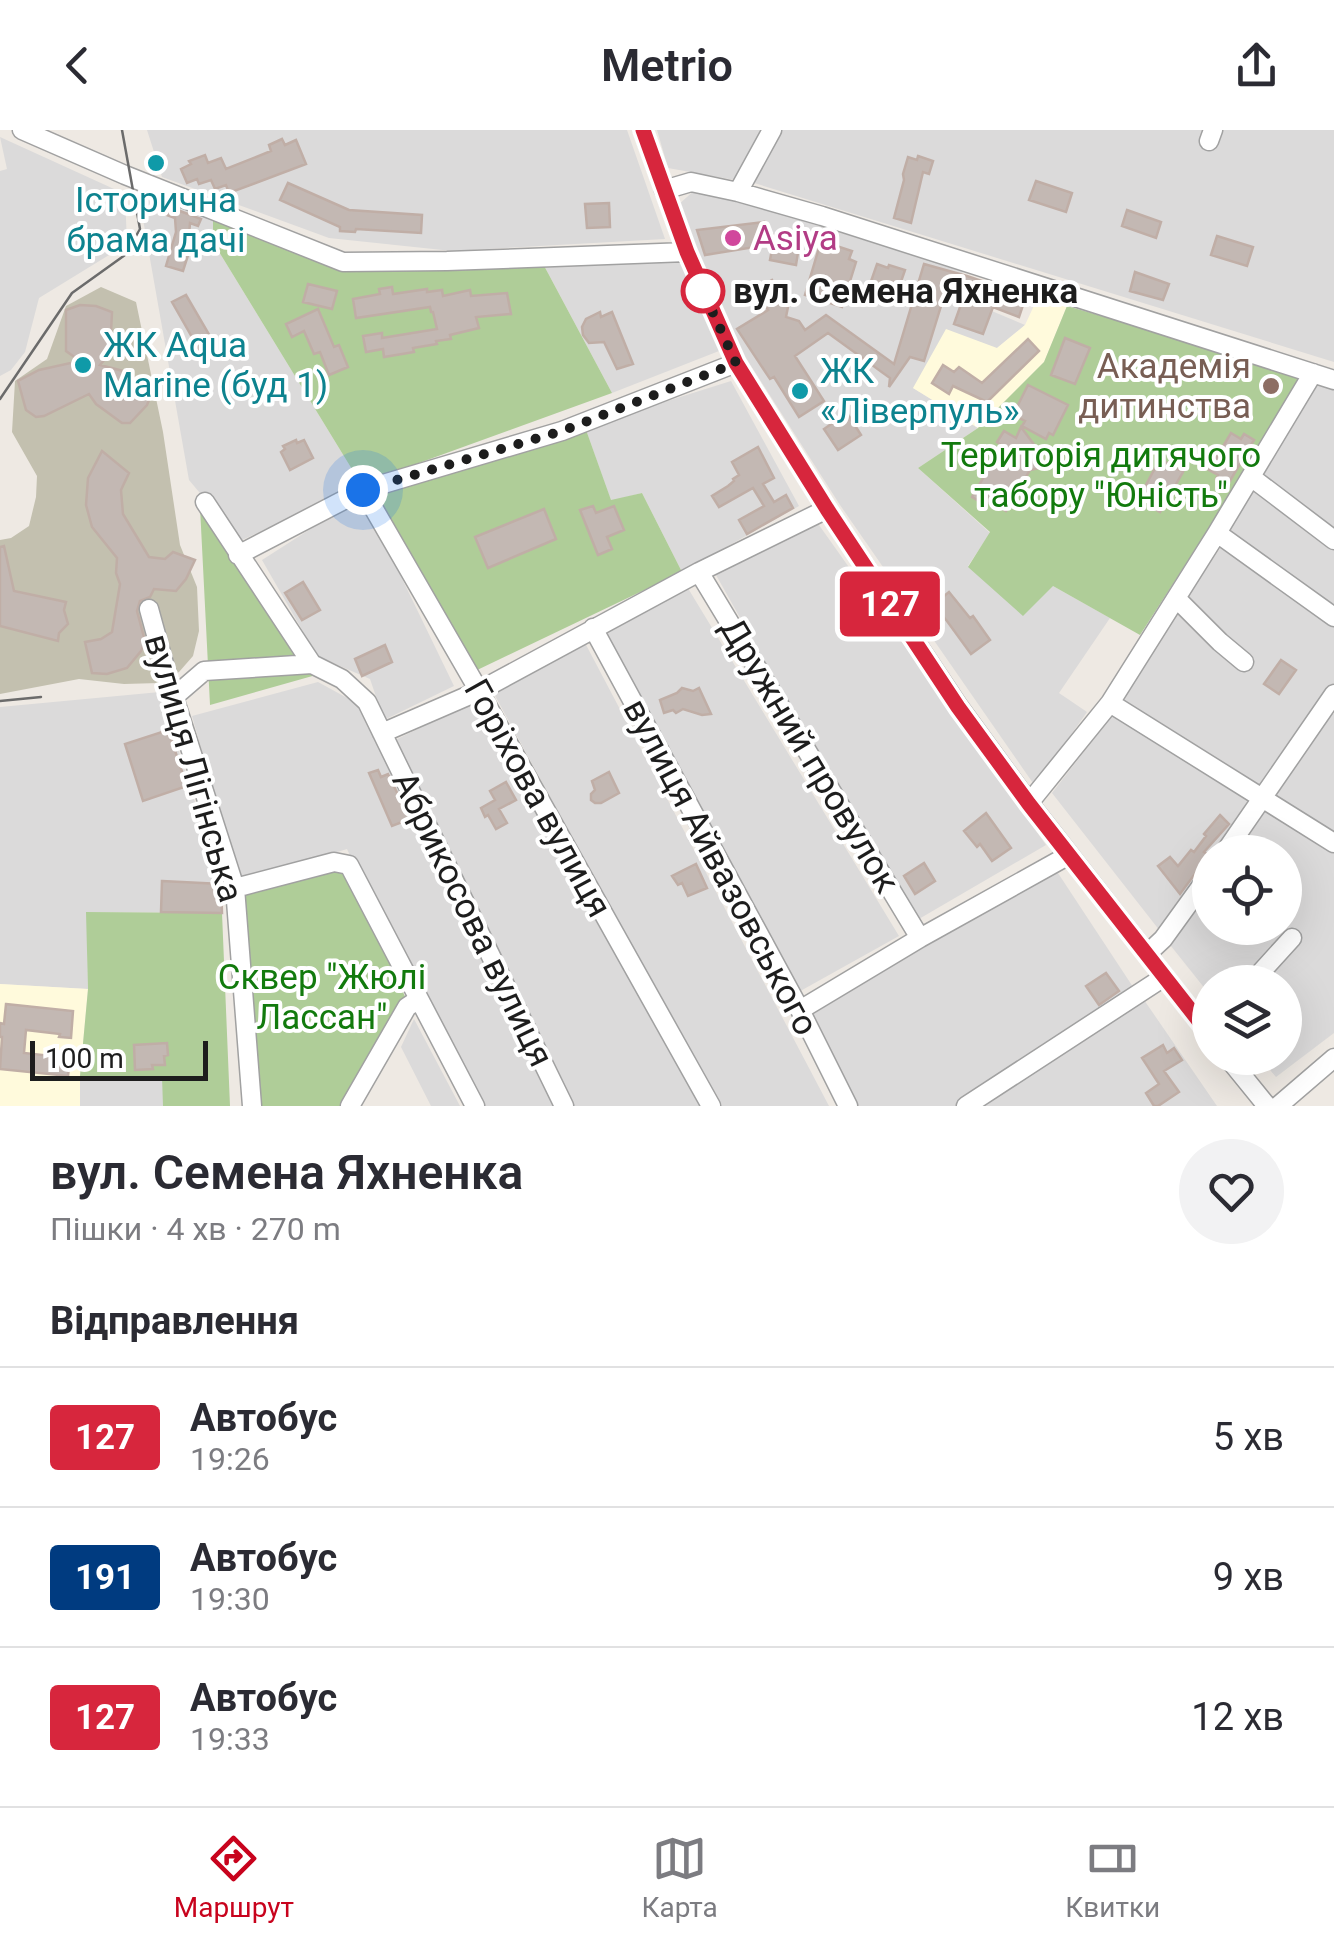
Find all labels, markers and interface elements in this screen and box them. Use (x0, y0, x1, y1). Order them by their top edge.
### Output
icon: back (50, 38, 105, 93)
icon: share (1229, 38, 1284, 93)
text: Metrio (601, 39, 733, 92)
marker: Історична брама дачі (145, 152, 167, 174)
place label: Історична брама дачі (66, 180, 246, 261)
place label: Asiya (753, 218, 838, 259)
marker: Asiya (722, 227, 744, 249)
marker: вул. Семена Яхненка (682, 270, 724, 312)
place label: вул. Семена Яхненка (733, 271, 1078, 312)
place label: ЖК Aqua Marine (буд 1) (103, 325, 328, 406)
place label: Академія дитинства (1078, 346, 1251, 427)
place label: ЖК «Ліверпуль» (820, 351, 1020, 432)
marker: ЖК Aqua Marine (буд 1) (72, 354, 94, 376)
marker: Академія дитинства (1260, 375, 1282, 397)
marker: ЖК «Ліверпуль» (789, 380, 811, 402)
park label: Територія дитячого табору "Юність" (941, 435, 1261, 516)
your location (338, 465, 388, 515)
line badge: 127 (832, 572, 948, 636)
text: 127 (860, 584, 920, 625)
street label: Дружний провулок (711, 611, 908, 900)
street label: вулиця Лігінська (136, 629, 251, 907)
street label: Горіхова вулиця (455, 672, 620, 924)
street label: вулиця Айвазовського (614, 692, 827, 1042)
street label: Абрикосова вулиця (383, 765, 562, 1073)
map controls (1192, 835, 1302, 1075)
button: locate (1192, 835, 1302, 945)
park label: Сквер "Жюлі Лассан" (218, 957, 426, 1038)
button: layers (1192, 965, 1302, 1075)
scale bar (30, 1036, 208, 1080)
text: 100 m (45, 1042, 124, 1075)
button: heart (1179, 1139, 1284, 1244)
text: вул. Семена Яхненка (50, 1144, 523, 1201)
text: Пішки · 4 хв · 270 m (50, 1210, 341, 1248)
text: Відправлення (50, 1299, 299, 1343)
text: Автобус (190, 1396, 337, 1440)
text: 5 хв (1213, 1415, 1284, 1459)
text: 127 (75, 1417, 135, 1458)
text: 19:26 (190, 1440, 270, 1478)
text: Автобус (190, 1536, 337, 1580)
text: 9 хв (1213, 1555, 1284, 1599)
text: 191 (75, 1557, 135, 1598)
text: 19:30 (190, 1580, 270, 1618)
text: Автобус (190, 1676, 337, 1720)
text: 12 хв (1191, 1695, 1284, 1739)
text: 127 (75, 1697, 135, 1738)
text: 19:33 (190, 1720, 270, 1758)
tab: Маршрут (174, 1831, 294, 1924)
tab: Карта (642, 1831, 718, 1924)
tab: Квитки (1065, 1831, 1160, 1924)

